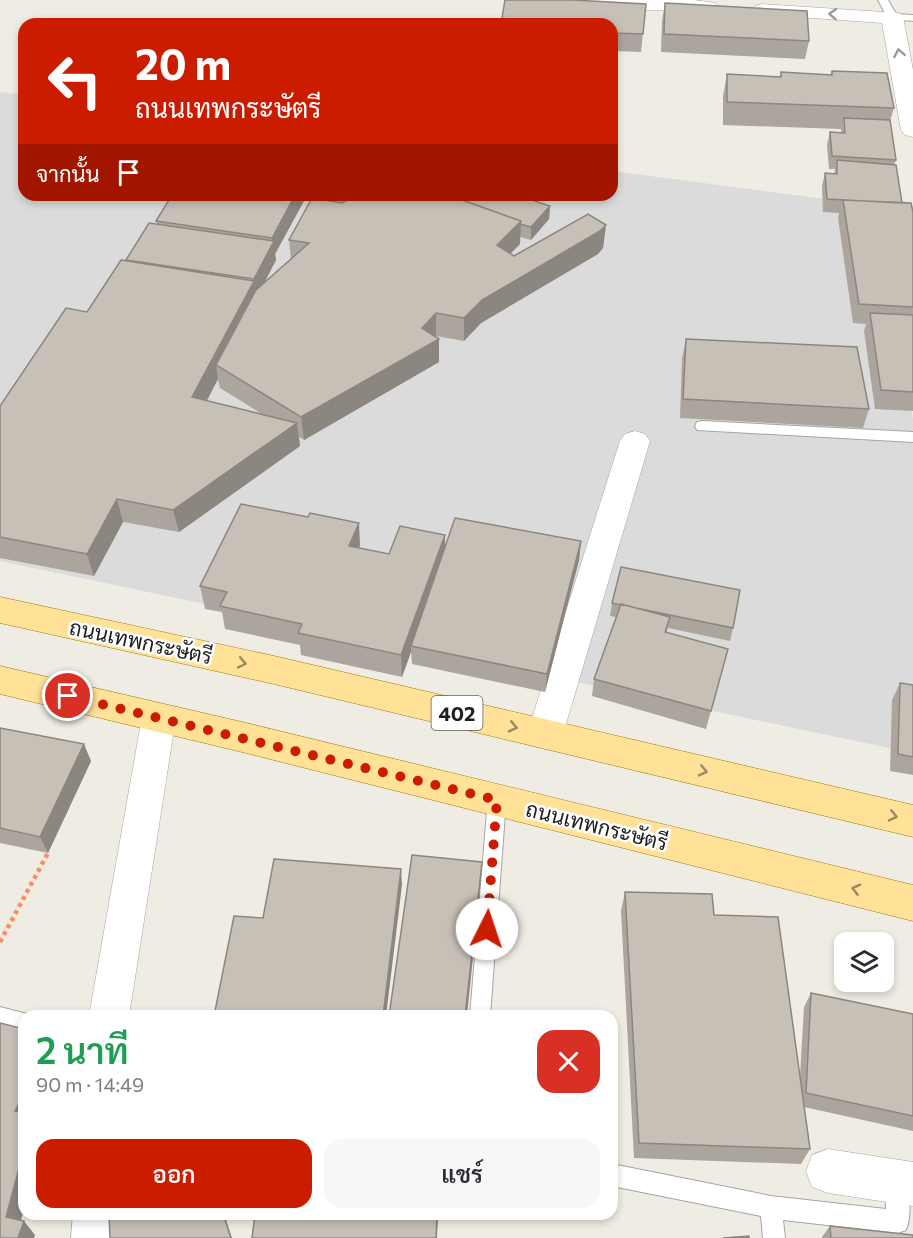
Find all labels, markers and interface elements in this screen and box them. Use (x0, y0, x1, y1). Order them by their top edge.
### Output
one-way arrow (829, 8, 838, 21)
text: 20 m (135, 37, 231, 89)
icon: left (36, 42, 114, 120)
one-way arrow (893, 49, 905, 58)
text: ถนนเทพกระษัตรี (135, 91, 321, 124)
icon: arrive (112, 156, 145, 189)
text: จากนั้น (36, 160, 100, 187)
street label: ถนนเทพกระษัตรี (67, 614, 215, 668)
one-way arrow (236, 656, 246, 669)
pin (42, 670, 93, 721)
icon: arrive (51, 679, 84, 712)
road number: 402 (432, 696, 482, 730)
one-way arrow (508, 719, 518, 732)
one-way arrow (698, 764, 708, 777)
street label: ถนนเทพกระษัตรี (524, 795, 670, 855)
one-way arrow (888, 809, 898, 822)
one-way arrow (851, 884, 861, 897)
position arrow (455, 897, 519, 961)
map controls (834, 932, 894, 992)
button: layers (834, 932, 894, 992)
text: 2 นาที (36, 1027, 129, 1071)
button: close (537, 1030, 600, 1093)
text: 90 m · 14:49 (36, 1072, 144, 1096)
button: ออก (36, 1139, 312, 1208)
button: แชร์ (324, 1139, 600, 1208)

